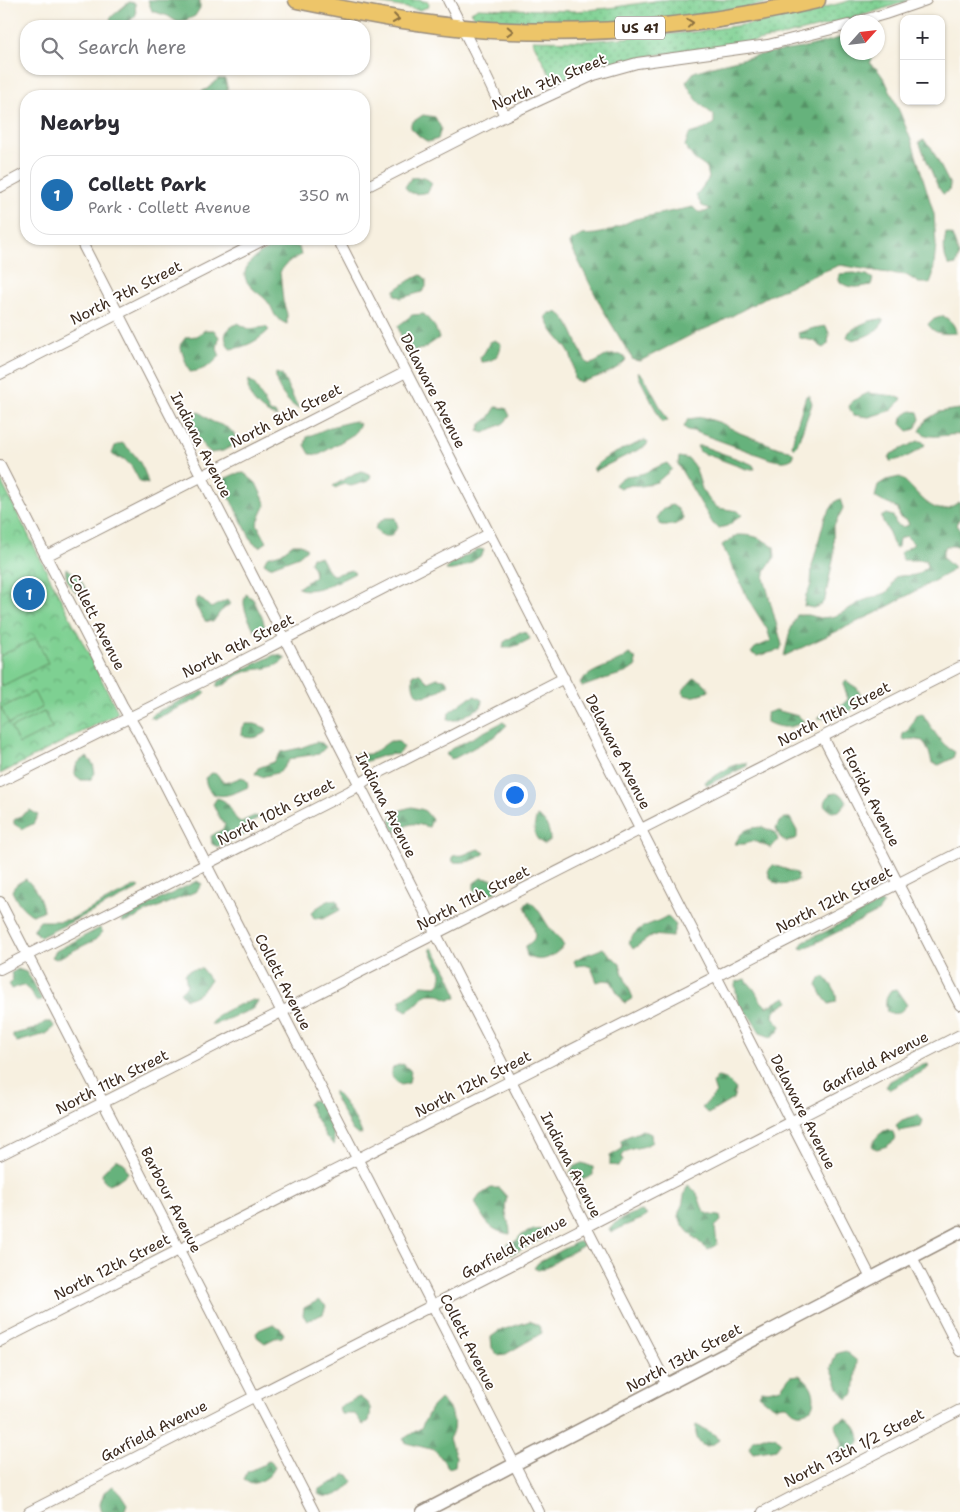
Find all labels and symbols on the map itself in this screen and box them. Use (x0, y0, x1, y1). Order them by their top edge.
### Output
one-way arrow (392, 13, 401, 23)
north arrow (840, 15, 885, 60)
road number: US 41 (615, 16, 665, 40)
one-way arrow (686, 18, 694, 29)
one-way arrow (507, 26, 515, 36)
street label: North 7th Street (489, 49, 609, 115)
street label: North 7th Street (67, 256, 185, 330)
street label: Delaware Avenue (395, 330, 471, 452)
street label: North 8th Street (227, 379, 345, 453)
street label: Indiana Avenue (166, 389, 236, 501)
street label: Collett Avenue (64, 570, 130, 674)
pin: 1 (13, 575, 45, 613)
street label: North 9th Street (179, 609, 297, 683)
street label: North 11th Street (774, 677, 894, 751)
street label: Delaware Avenue (580, 691, 656, 813)
street label: Florida Avenue (837, 744, 905, 850)
street label: Indiana Avenue (351, 749, 421, 861)
street label: North 10th Street (214, 774, 338, 850)
your location (502, 782, 528, 808)
street label: North 11th Street (413, 861, 533, 935)
street label: North 12th Street (772, 862, 896, 938)
street label: Collett Avenue (250, 930, 316, 1034)
street label: Garfield Avenue (818, 1026, 932, 1098)
street label: North 11th Street (52, 1045, 172, 1119)
street label: North 12th Street (411, 1046, 535, 1122)
street label: Delaware Avenue (765, 1051, 841, 1173)
street label: Indiana Avenue (536, 1109, 606, 1221)
street label: Barbour Avenue (136, 1144, 206, 1256)
street label: Garfield Avenue (458, 1211, 570, 1283)
street label: North 12th Street (50, 1229, 174, 1305)
street label: Collett Avenue (435, 1290, 501, 1394)
street label: North 13th Street (623, 1319, 745, 1397)
street label: Garfield Avenue (97, 1395, 211, 1467)
street label: North 13th 1/2 Street (780, 1404, 928, 1492)

